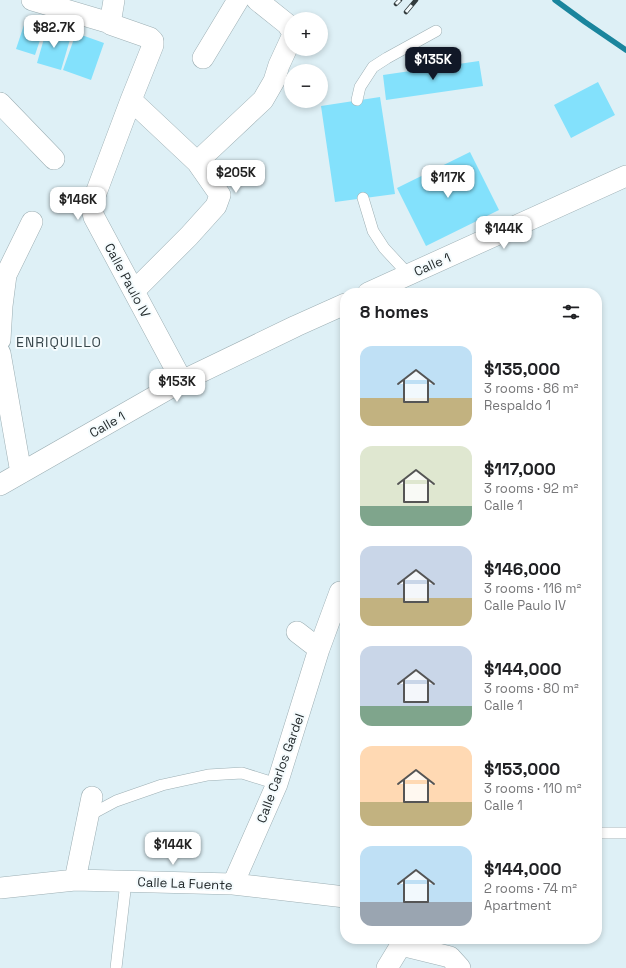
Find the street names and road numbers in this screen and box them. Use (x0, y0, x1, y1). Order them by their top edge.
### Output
street label: Calle Paulo IV (101, 240, 154, 320)
street label: Calle 1 (411, 249, 453, 280)
street label: Calle 1 (86, 407, 128, 441)
street label: Calle Carlos Gardel (253, 711, 308, 825)
street label: Calle La Fuente (137, 873, 233, 894)

